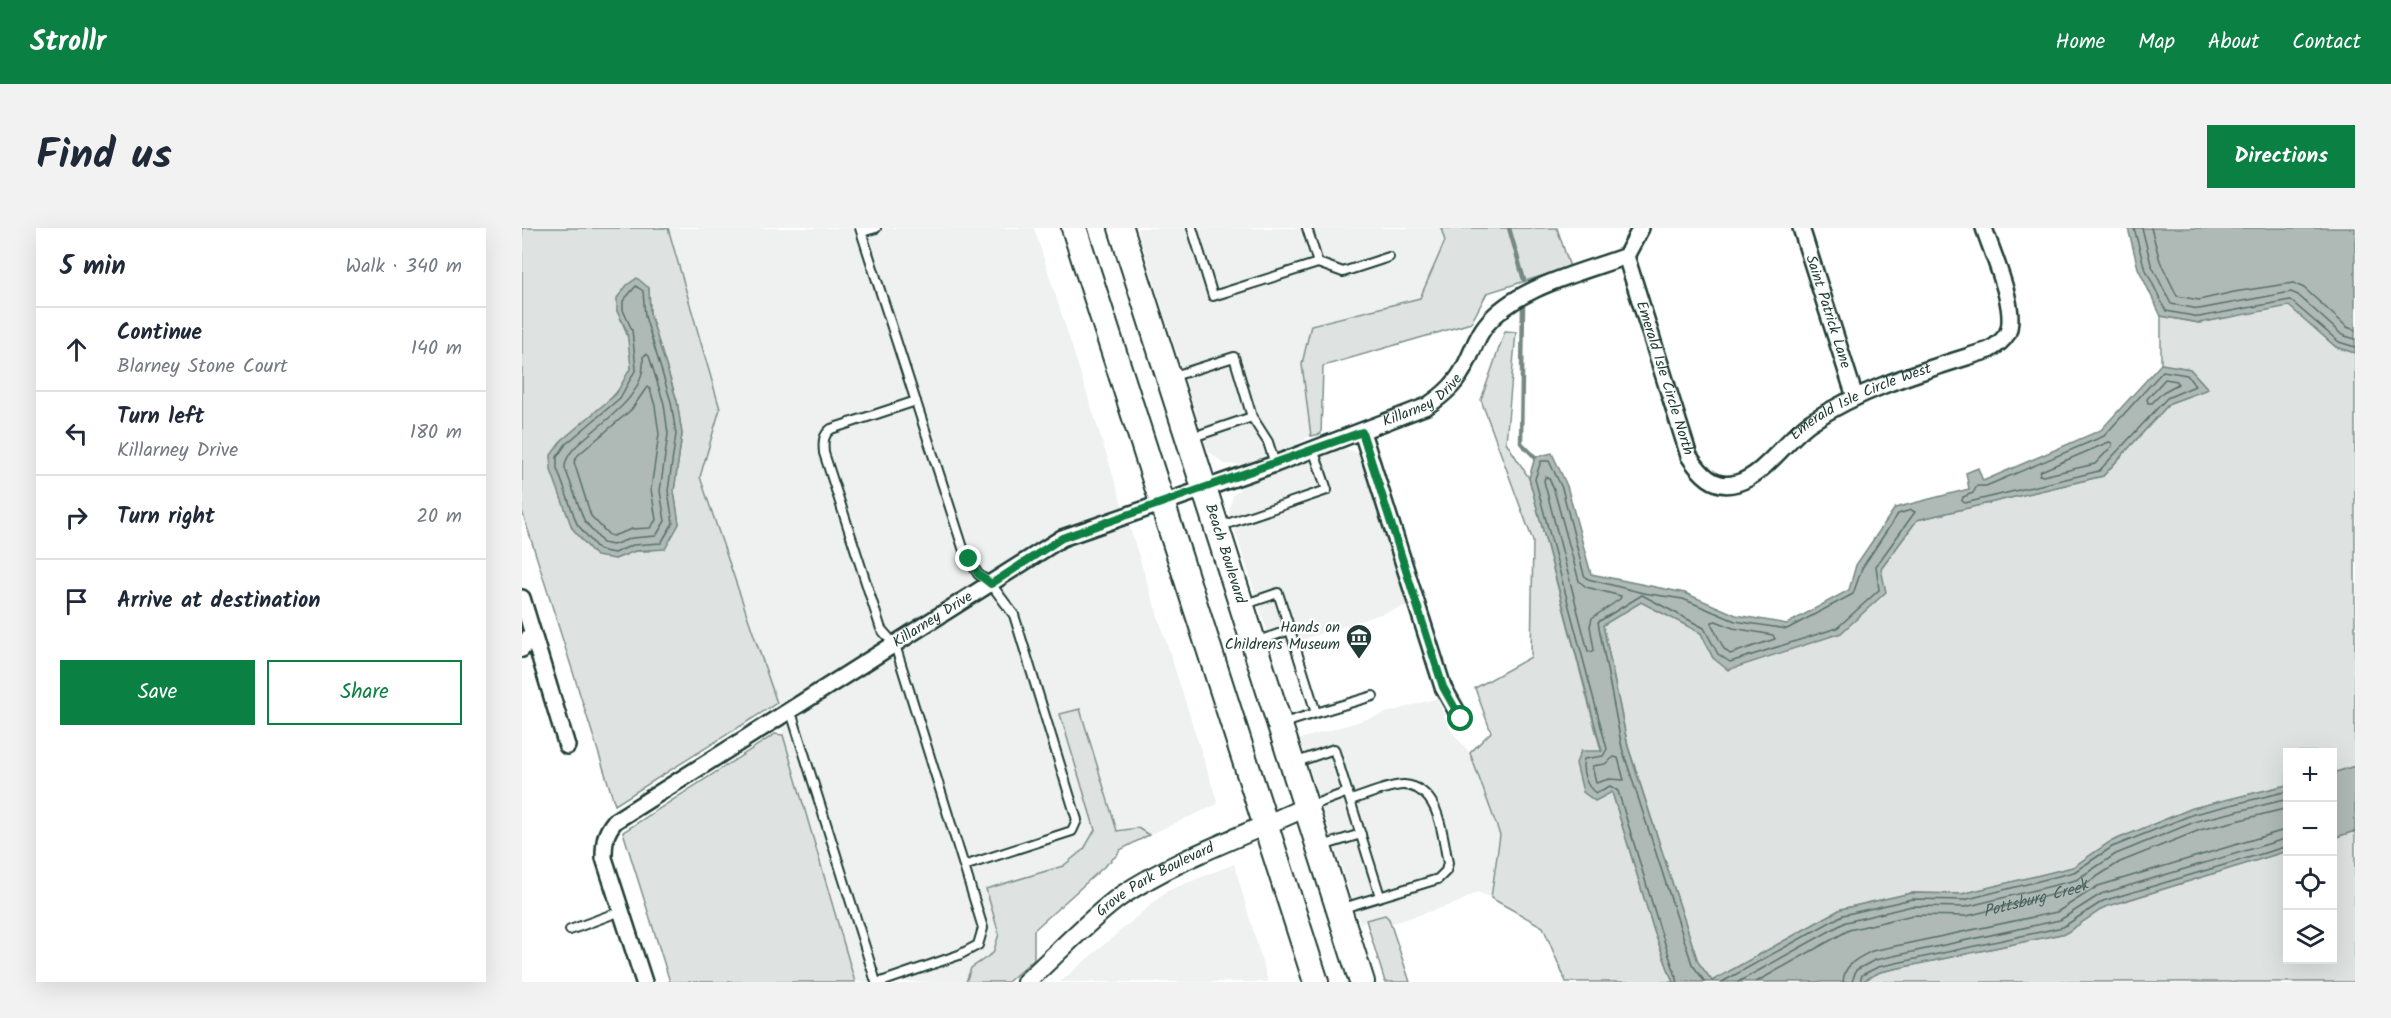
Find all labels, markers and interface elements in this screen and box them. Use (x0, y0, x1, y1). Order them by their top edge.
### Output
text: Strollr (30, 20, 106, 65)
text: Home (2056, 26, 2105, 59)
text: Map (2138, 26, 2175, 59)
text: About (2208, 26, 2259, 59)
text: Contact (2292, 26, 2361, 59)
text: Find us (36, 123, 172, 190)
button: Directions (2207, 125, 2355, 188)
text: 5 min (60, 246, 126, 288)
text: Walk · 340 m (346, 251, 462, 283)
street label: Saint Patrick Lane (1798, 252, 1857, 372)
street label: Emerald Isle Circle North (1629, 298, 1700, 458)
text: Continue (117, 316, 202, 351)
icon: ahead (60, 333, 93, 366)
text: 140 m (411, 333, 462, 365)
text: Blarney Stone Court (117, 351, 288, 383)
street label: Emerald Isle Circle West (1784, 357, 1935, 446)
street label: Killarney Drive (1379, 369, 1469, 434)
text: Turn left (117, 400, 204, 435)
icon: left (60, 417, 93, 450)
text: 180 m (410, 417, 462, 449)
text: Killarney Drive (117, 435, 238, 467)
text: Turn right (117, 500, 215, 535)
icon: right (60, 501, 93, 534)
text: 20 m (416, 501, 462, 533)
street label: Beach Boulevard (1198, 501, 1253, 607)
route end (955, 545, 981, 571)
text: Arrive at destination (117, 584, 320, 619)
icon: arrive (60, 585, 93, 618)
street label: Killarney Drive (888, 585, 978, 654)
place label: Hands on Childrens Museum (1225, 616, 1340, 657)
museum icon: Hands on Childrens Museum (1344, 622, 1374, 660)
button: Save (60, 660, 255, 725)
button: Share (267, 660, 462, 725)
route start (1447, 705, 1473, 731)
map controls (2283, 748, 2337, 964)
button: + (2283, 748, 2337, 802)
button: − (2283, 802, 2337, 856)
street label: Grove Park Boulevard (1091, 836, 1219, 923)
button: locate (2283, 856, 2337, 910)
water label: Pottsburg Creek (1980, 871, 2095, 924)
button: layers (2283, 910, 2337, 964)

